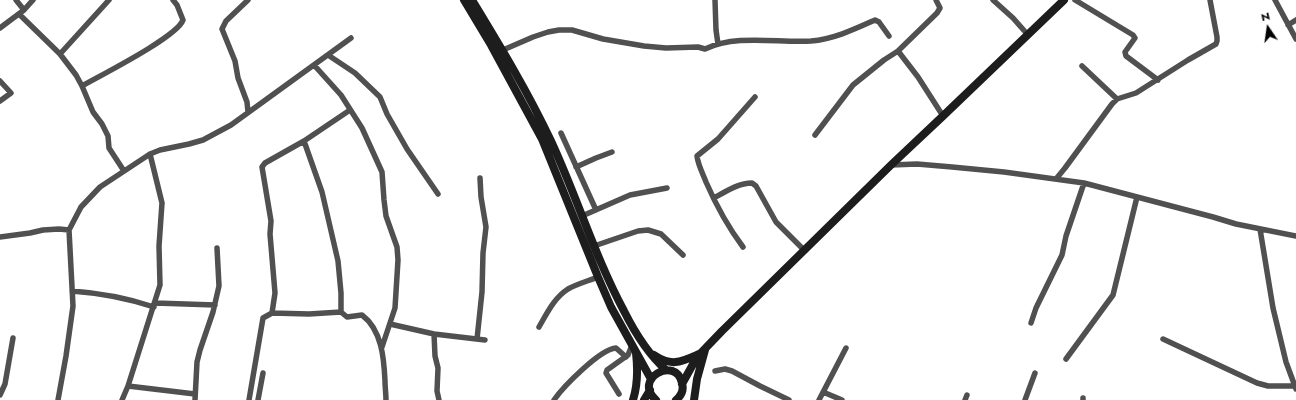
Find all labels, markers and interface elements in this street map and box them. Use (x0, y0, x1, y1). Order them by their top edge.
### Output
north arrow (1248, 8, 1288, 48)
text: N (1259, 8, 1271, 25)

